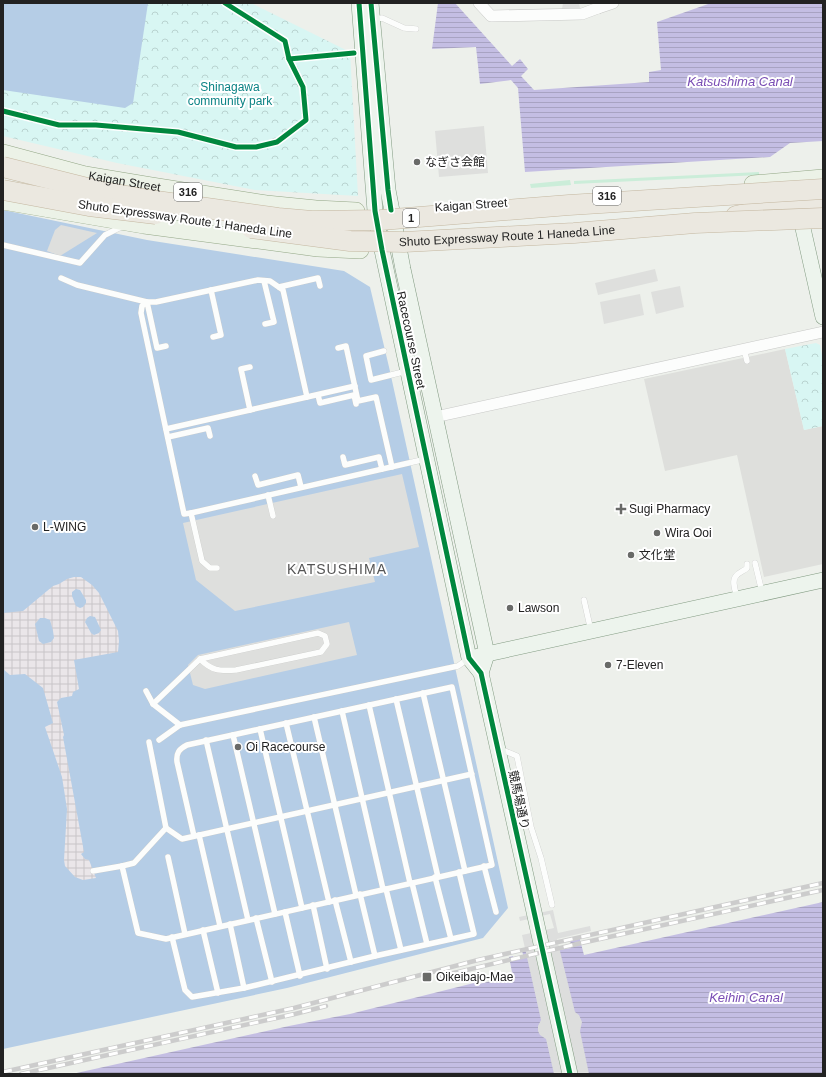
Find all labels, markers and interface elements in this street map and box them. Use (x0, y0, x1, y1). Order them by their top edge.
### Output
water label: Katsushima Canal (687, 74, 794, 89)
park label: Shinagawa community park (188, 80, 273, 108)
place label: なぎさ会館 (425, 155, 485, 169)
marker: なぎさ会館 (412, 157, 422, 167)
street label: Kaigan Street (87, 169, 162, 195)
road number: 316 (174, 183, 202, 201)
road number: 316 (593, 187, 621, 205)
street label: Kaigan Street (434, 195, 508, 215)
street label: Shuto Expressway Route 1 Haneda Line (77, 197, 293, 241)
road number: 1 (403, 209, 419, 227)
street label: Shuto Expressway Route 1 Haneda Line (399, 223, 616, 249)
street label: Racecourse Street (394, 290, 428, 391)
place label: Sugi Pharmacy (629, 502, 710, 516)
marker: Sugi Pharmacy (616, 504, 626, 514)
place label: L-WING (43, 520, 86, 534)
marker: L-WING (30, 522, 40, 532)
place label: Wira Ooi (665, 526, 712, 540)
marker: Wira Ooi (652, 528, 662, 538)
place label: 文化堂 (639, 548, 675, 562)
marker: 文化堂 (626, 550, 636, 560)
district label: KATSUSHIMA (287, 561, 387, 577)
place label: Lawson (518, 601, 559, 615)
marker: Lawson (505, 603, 515, 613)
place label: 7-Eleven (616, 658, 663, 672)
marker: 7-Eleven (603, 660, 613, 670)
place label: Oi Racecourse (246, 740, 326, 754)
marker: Oi Racecourse (233, 742, 243, 752)
street label: 競馬場通り (506, 769, 532, 831)
place label: Oikeibajo-Mae (436, 970, 514, 984)
marker: Oikeibajo-Mae (421, 971, 433, 983)
water label: Keihin Canal (709, 990, 784, 1005)

